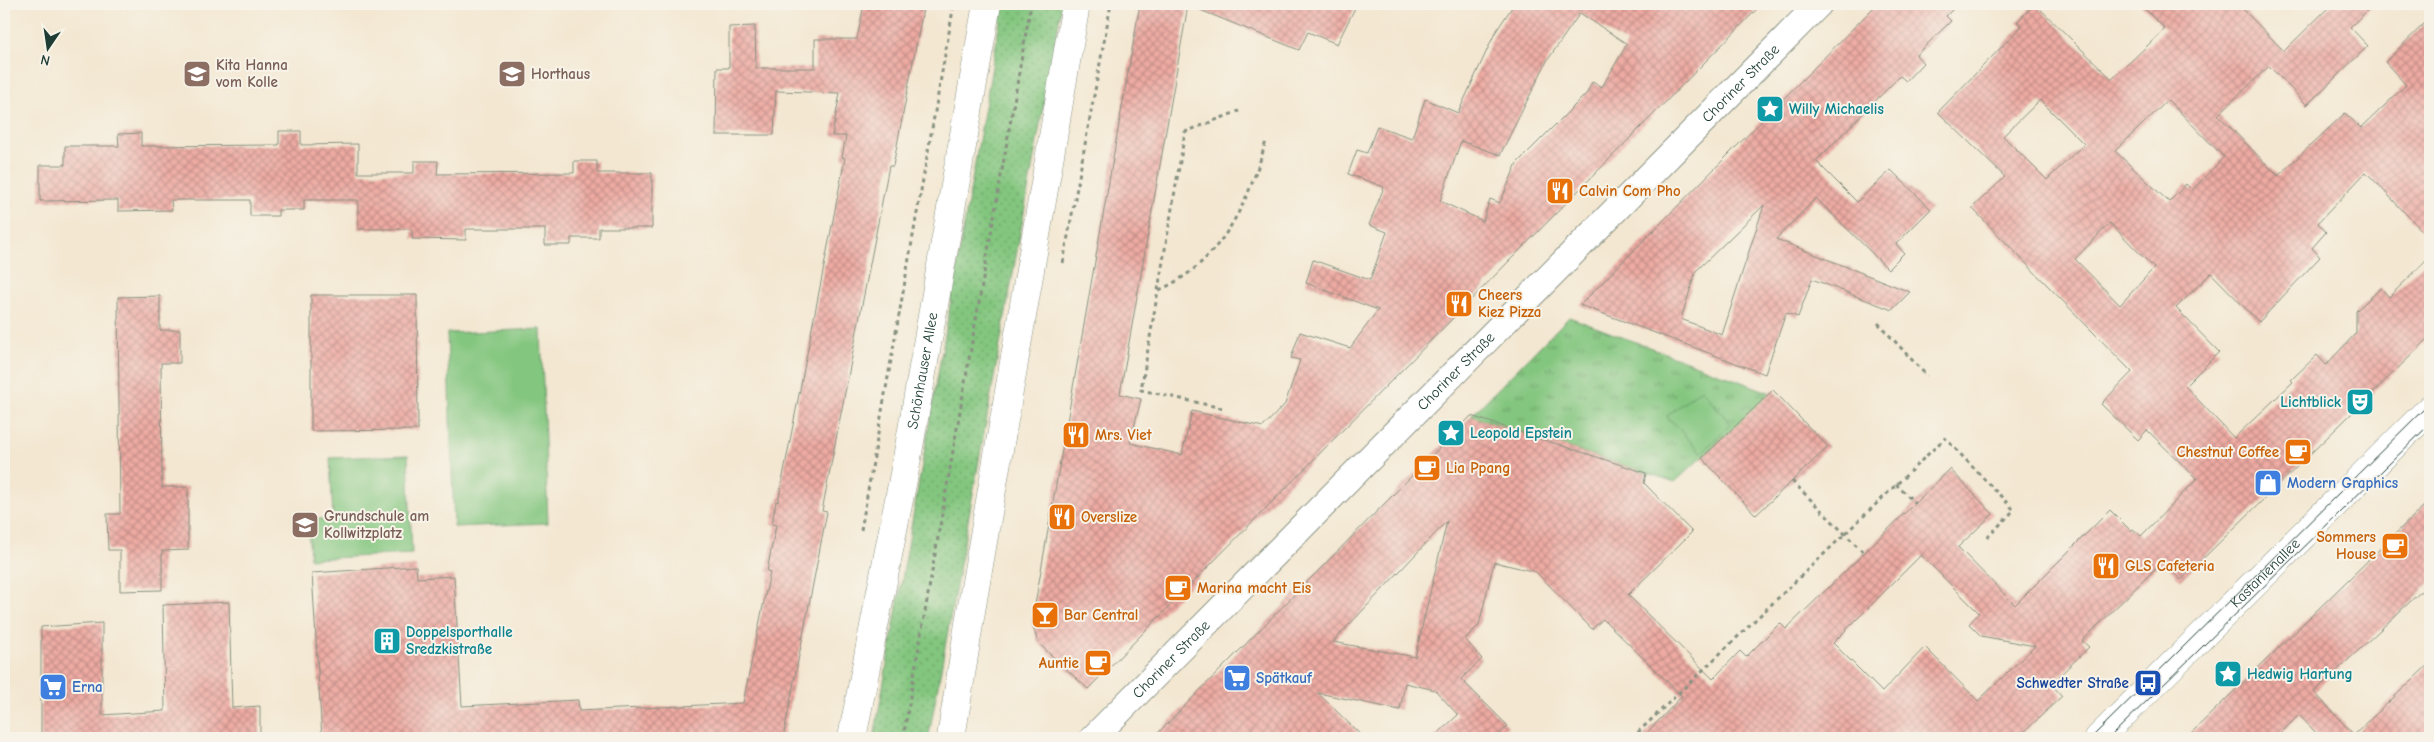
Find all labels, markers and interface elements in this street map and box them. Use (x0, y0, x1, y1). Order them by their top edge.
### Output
north arrow (22, 22, 72, 72)
street label: Choriner Straße (1698, 40, 1784, 126)
text: N (39, 51, 52, 69)
place label: Kita Hanna vom Kolle (215, 56, 288, 91)
school or university icon: Kita Hanna vom Kolle (182, 59, 212, 89)
school or university icon: Horthaus (497, 59, 527, 89)
place label: Horthaus (531, 65, 590, 83)
place icon: Willy Michaelis (1755, 94, 1785, 124)
place label: Willy Michaelis (1789, 100, 1884, 118)
restaurant icon: Calvin Com Pho (1545, 176, 1575, 206)
place label: Calvin Com Pho (1579, 182, 1681, 200)
place label: Cheers Kiez Pizza (1478, 286, 1541, 321)
restaurant icon: Cheers Kiez Pizza (1444, 289, 1474, 319)
street label: Schönhauser Allee (903, 310, 942, 431)
street label: Choriner Straße (1413, 328, 1499, 414)
theatre icon: Lichtblick (2345, 387, 2375, 417)
place label: Lichtblick (2280, 393, 2342, 411)
place icon: Leopold Epstein (1436, 418, 1466, 448)
restaurant icon: Mrs. Viet (1061, 420, 1091, 450)
place label: Leopold Epstein (1470, 424, 1572, 442)
place label: Mrs. Viet (1095, 426, 1153, 444)
cafe icon: Chestnut Coffee (2283, 437, 2313, 467)
place label: Chestnut Coffee (2176, 443, 2279, 461)
cafe icon: Lia Ppang (1412, 453, 1442, 483)
place label: Lia Ppang (1446, 459, 1510, 477)
shop icon: Modern Graphics (2253, 468, 2283, 498)
place label: Modern Graphics (2287, 474, 2398, 492)
restaurant icon: Overslize (1047, 502, 1077, 532)
place label: Grundschule am Kollwitzplatz (324, 507, 429, 542)
place label: Overslize (1081, 508, 1137, 526)
school or university icon: Grundschule am Kollwitzplatz (290, 510, 320, 540)
place label: Sommers House (2316, 528, 2376, 563)
cafe icon: Sommers House (2380, 531, 2410, 561)
street label: Kastanienallee (2226, 534, 2304, 611)
restaurant icon: GLS Cafeteria (2091, 551, 2121, 581)
place label: GLS Cafeteria (2125, 557, 2215, 575)
cafe icon: Marina macht Eis (1163, 573, 1193, 603)
place label: Marina macht Eis (1197, 579, 1311, 597)
bar icon: Bar Central (1030, 600, 1060, 630)
place label: Bar Central (1064, 606, 1138, 624)
street label: Choriner Straße (1129, 616, 1214, 702)
place label: Doppelsporthalle Sredzkistraße (406, 623, 513, 658)
building icon: Doppelsporthalle Sredzkistraße (372, 626, 402, 656)
cafe icon: Auntie (1083, 648, 1113, 678)
place label: Auntie (1039, 654, 1079, 672)
place icon: Hedwig Hartung (2213, 659, 2243, 689)
supermarket icon: Spätkauf (1222, 663, 1252, 693)
place label: Hedwig Hartung (2247, 665, 2353, 683)
bus stop icon: Schwedter Straße (2133, 668, 2163, 698)
place label: Spätkauf (1256, 669, 1313, 687)
supermarket icon: Erna (38, 672, 68, 702)
place label: Schwedter Straße (2017, 674, 2129, 692)
place label: Erna (72, 678, 103, 696)

